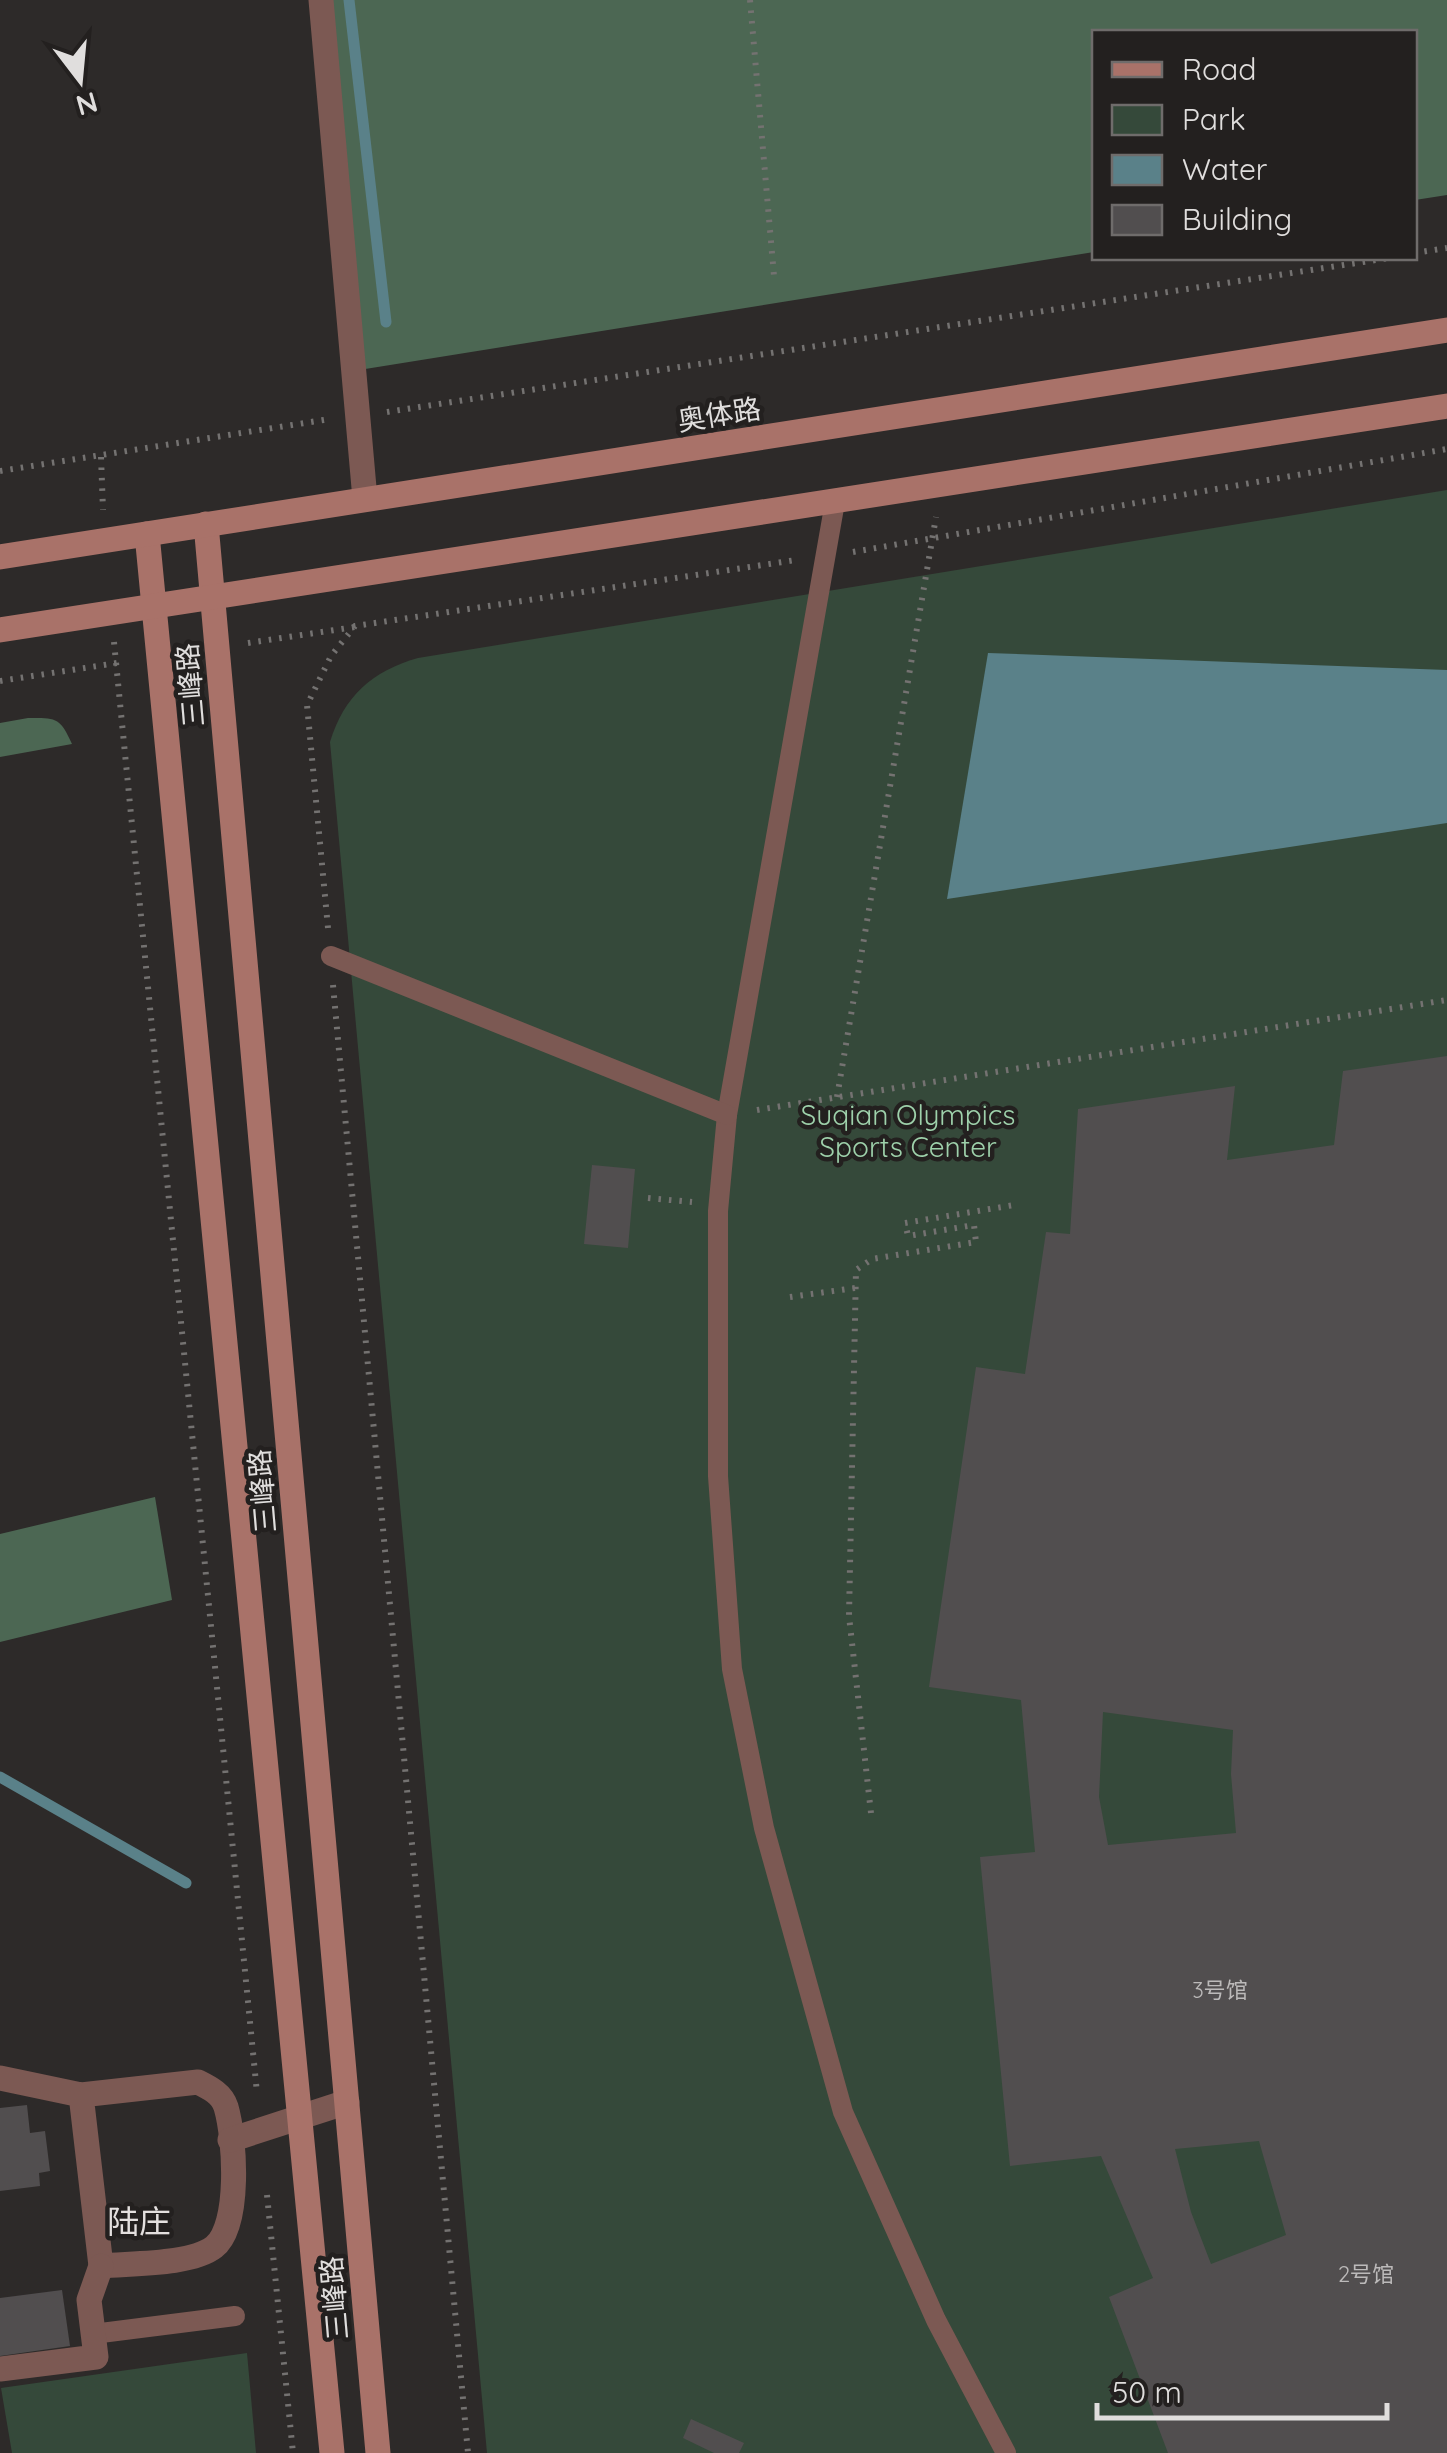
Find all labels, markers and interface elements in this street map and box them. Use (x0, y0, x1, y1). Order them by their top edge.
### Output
north arrow (30, 30, 130, 130)
legend (1092, 30, 1417, 260)
text: Road (1182, 50, 1256, 88)
text: N (72, 85, 102, 124)
text: Park (1182, 100, 1246, 138)
text: Water (1182, 150, 1268, 188)
text: Building (1182, 200, 1292, 238)
street label: 奥体路 (675, 390, 763, 438)
street label: 三峰路 (169, 642, 211, 728)
park label: Suqian Olympics Sports Center (801, 1097, 1015, 1164)
street label: 三峰路 (241, 1448, 283, 1534)
house number: 3号馆 (1192, 1976, 1248, 2004)
district label: 陆庄 (107, 2201, 171, 2241)
street label: 三峰路 (313, 2255, 355, 2341)
house number: 2号馆 (1338, 2260, 1394, 2288)
scale bar (1097, 2358, 1387, 2420)
text: 50 m (1112, 2373, 1182, 2411)

